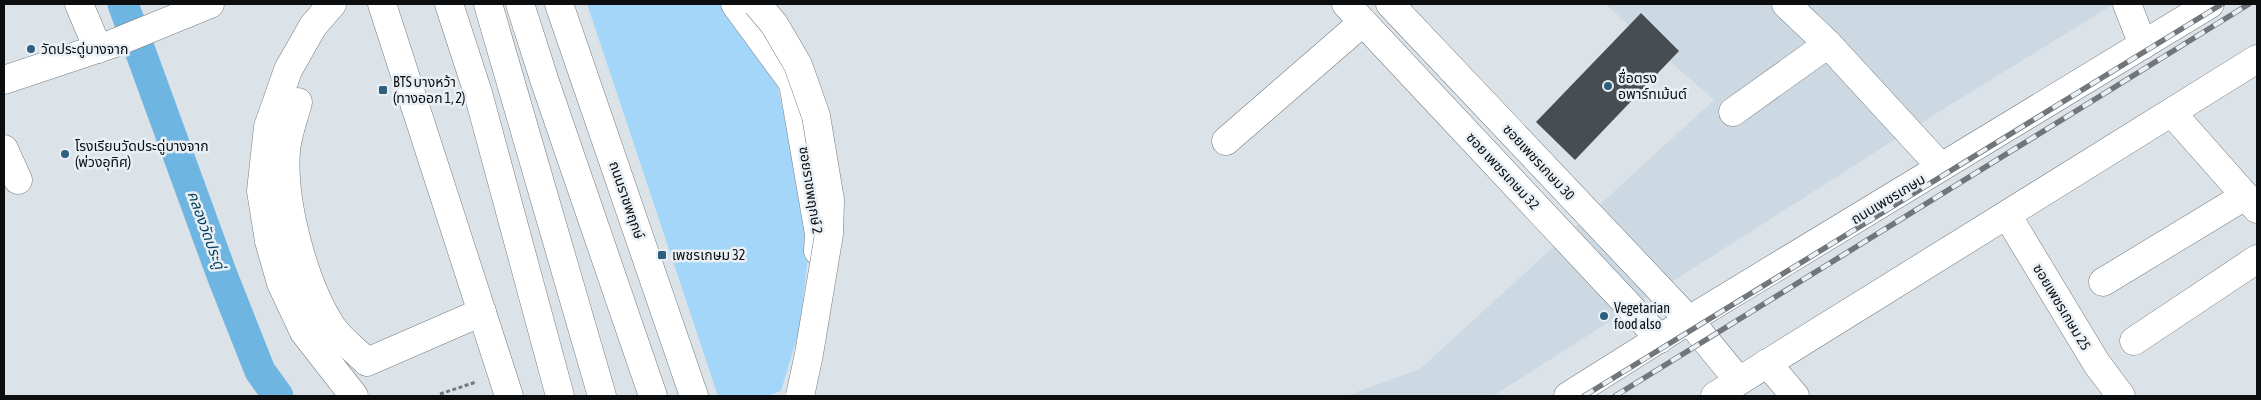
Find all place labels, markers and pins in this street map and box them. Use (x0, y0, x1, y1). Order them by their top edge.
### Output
place label: วัดประดู่บางจาก (41, 41, 128, 58)
marker: วัดประดู่บางจาก (25, 43, 37, 55)
place label: ซื่อตรง อพาร์ทเม้นต์ (1618, 68, 1687, 102)
place label: BTS บางหว้า (ทางออก 1, 2) (393, 74, 465, 106)
marker: ซื่อตรง อพาร์ทเม้นต์ (1602, 80, 1614, 92)
marker: BTS บางหว้า (ทางออก 1, 2) (377, 84, 389, 96)
place label: โรงเรียนวัดประดู่บางจาก (พ่วงอุทิศ) (75, 138, 209, 171)
marker: โรงเรียนวัดประดู่บางจาก (พ่วงอุทิศ) (59, 148, 71, 160)
place label: เพชรเกษม 32 (672, 247, 745, 263)
marker: เพชรเกษม 32 (656, 249, 668, 261)
place label: Vegetarian food also (1614, 300, 1670, 332)
marker: Vegetarian food also (1598, 310, 1610, 322)

